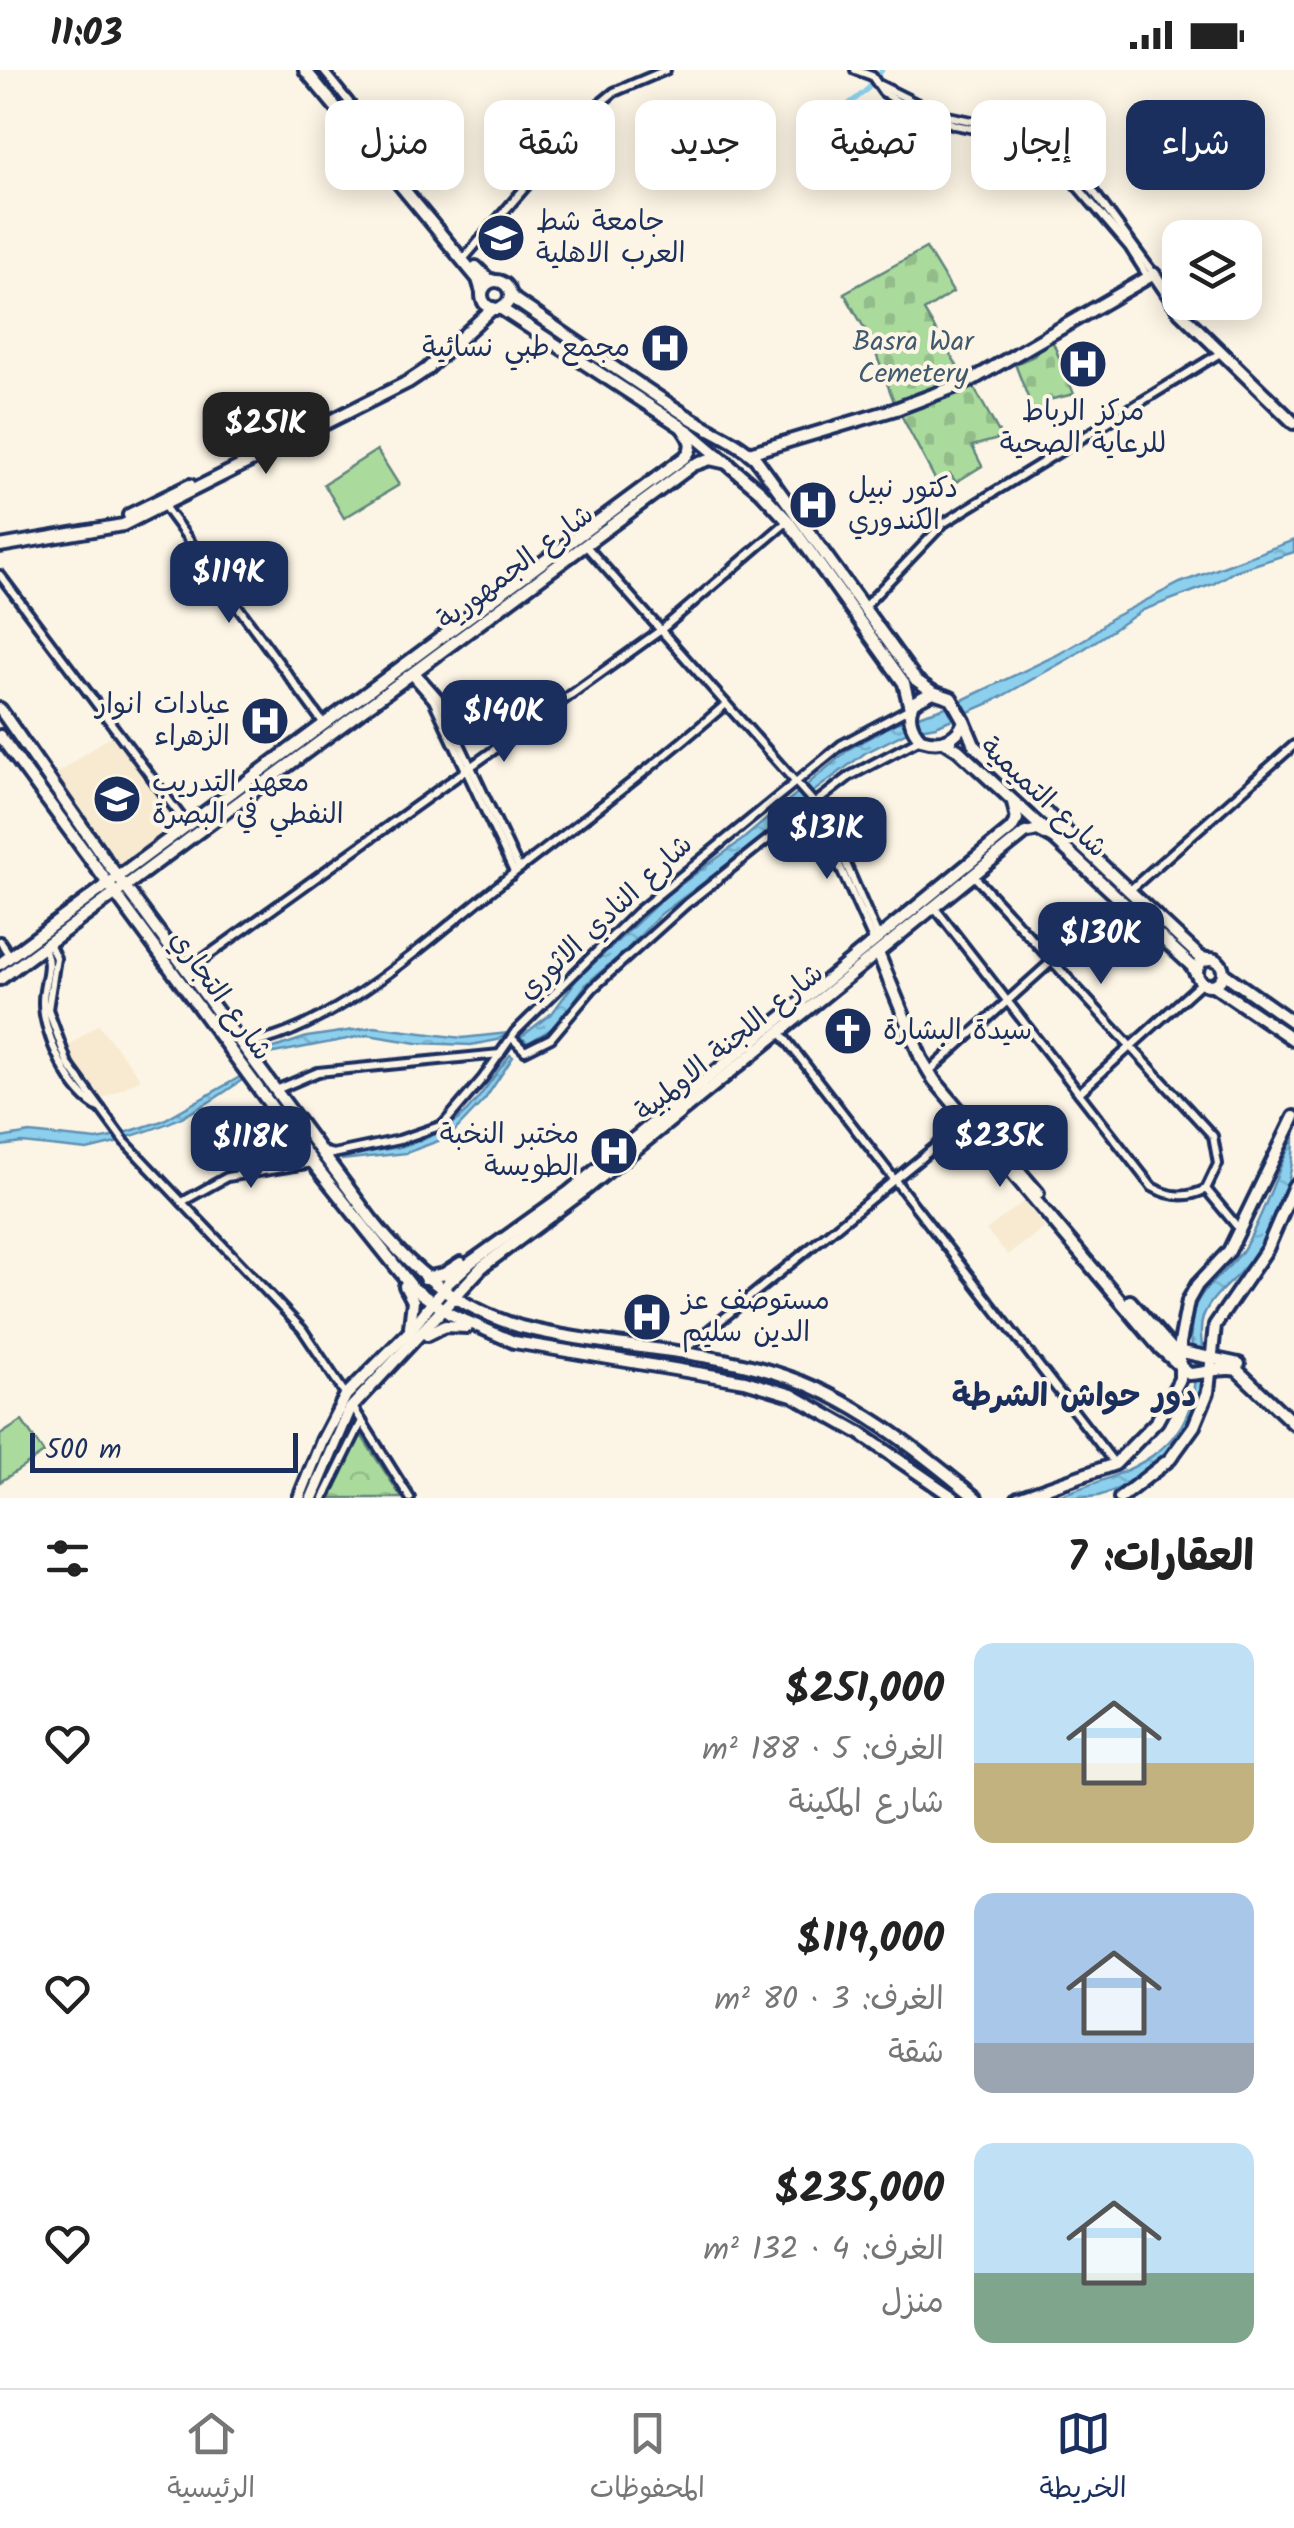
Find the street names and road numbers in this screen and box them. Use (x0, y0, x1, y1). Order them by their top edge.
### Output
street label: شارع الجمهورية (428, 494, 604, 642)
street label: شارع التميمية (969, 726, 1117, 870)
street label: شارع النادي الاثوري (508, 824, 704, 1012)
street label: شارع التجاري (157, 921, 283, 1071)
street label: شارع اللجنة الاولمبية (626, 952, 834, 1134)

